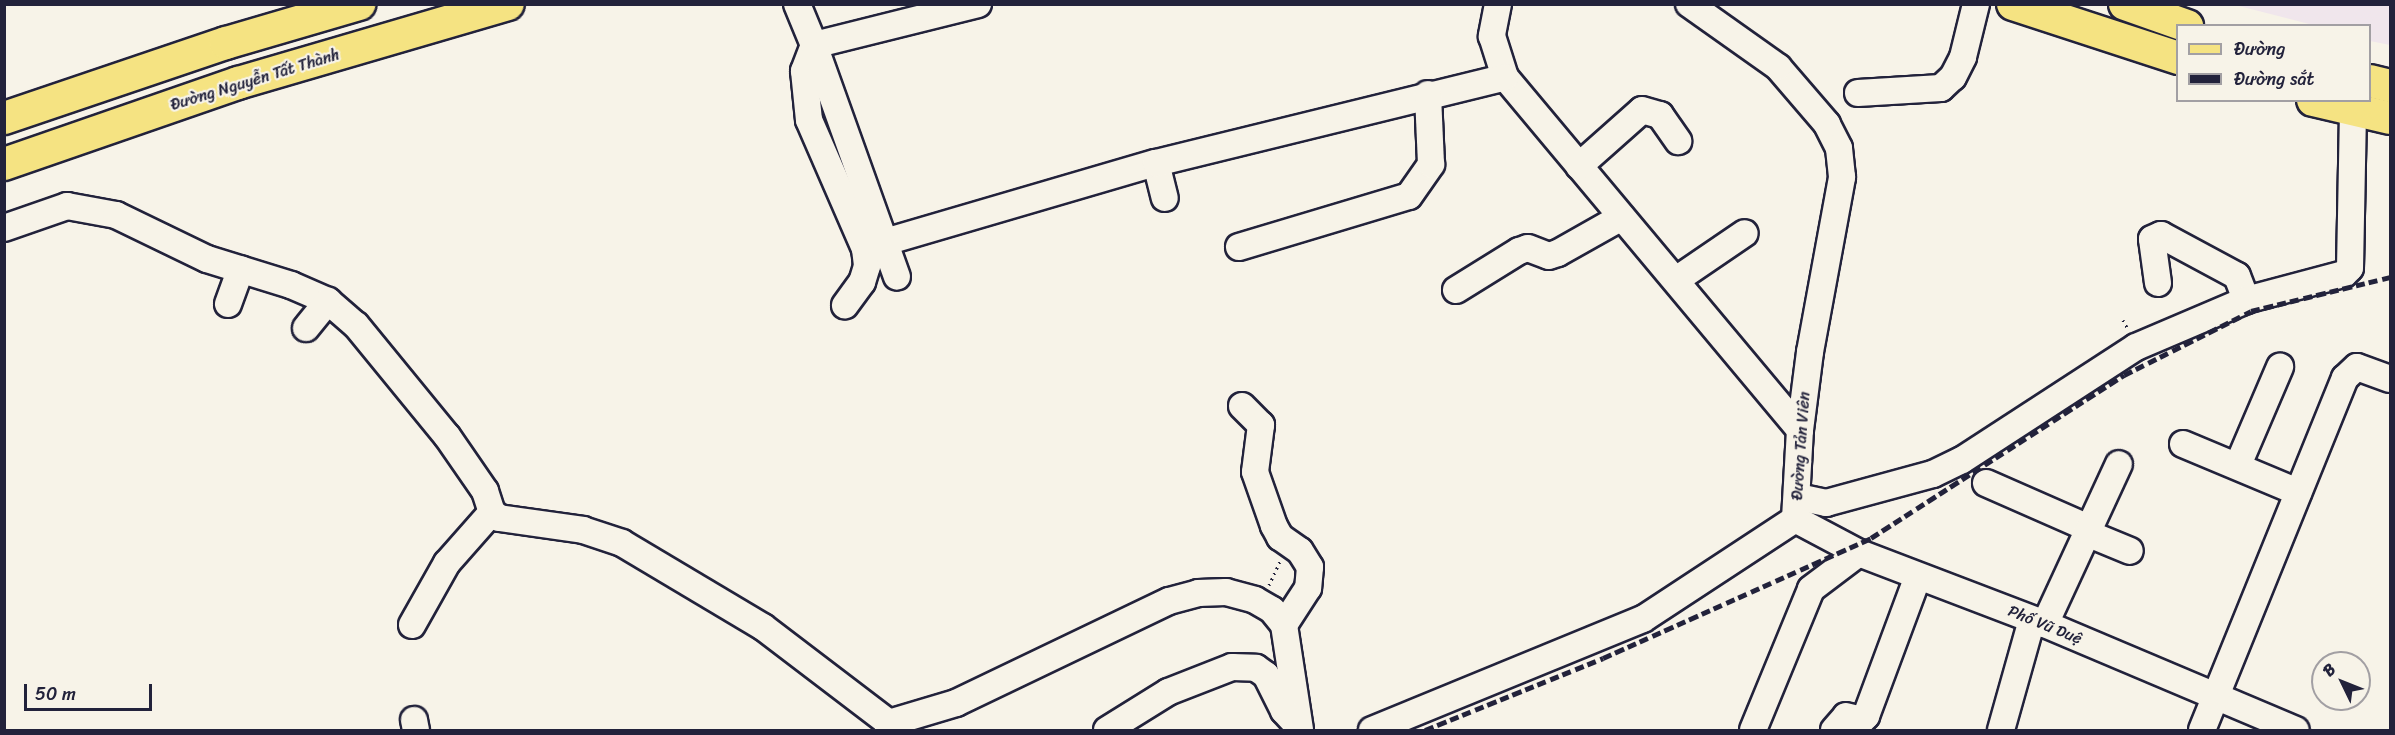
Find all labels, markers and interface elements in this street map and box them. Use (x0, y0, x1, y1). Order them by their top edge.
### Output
legend (2176, 24, 2371, 102)
text: Đường (2234, 33, 2285, 65)
street label: Đường Nguyễn Tất Thành (168, 45, 342, 115)
text: Đường sắt (2234, 63, 2314, 95)
street label: Đường Tản Viên (1788, 391, 1814, 501)
street label: Phố Vũ Duệ (2005, 601, 2085, 649)
north arrow (2311, 651, 2371, 711)
text: B (2315, 656, 2343, 683)
scale bar (27, 672, 154, 710)
text: 50 m (35, 678, 76, 710)

